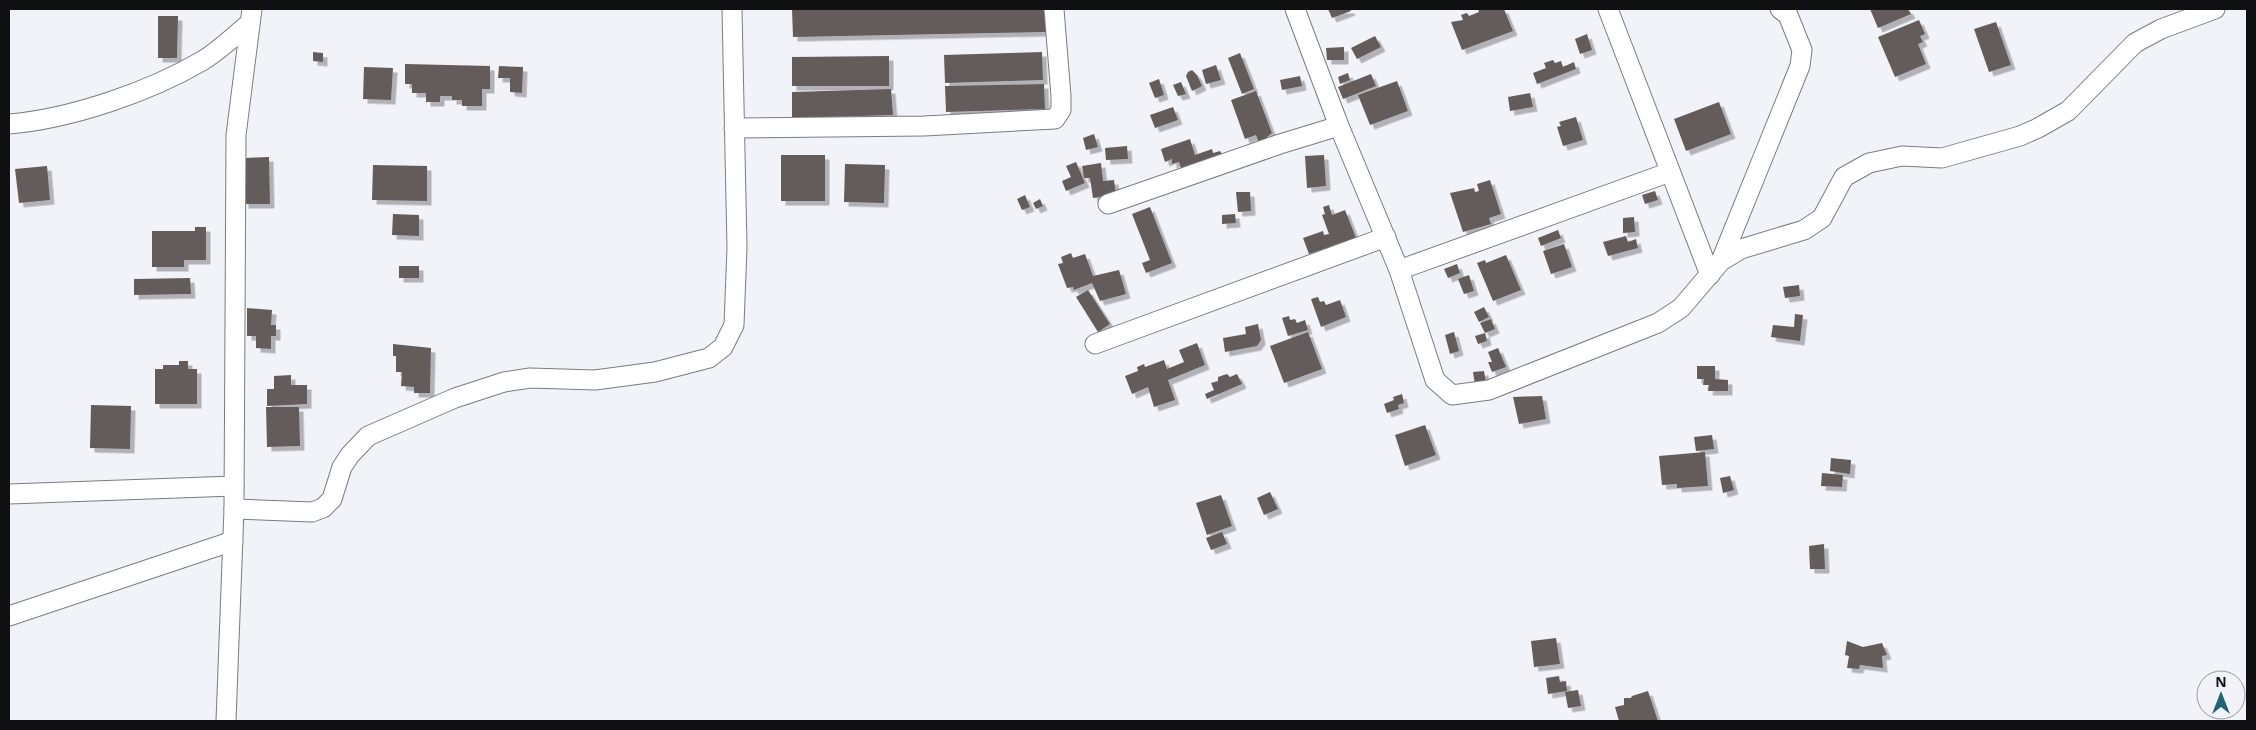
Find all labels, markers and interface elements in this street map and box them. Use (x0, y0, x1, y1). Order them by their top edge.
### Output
north arrow (2196, 670, 2246, 720)
text: N (2215, 672, 2227, 691)

